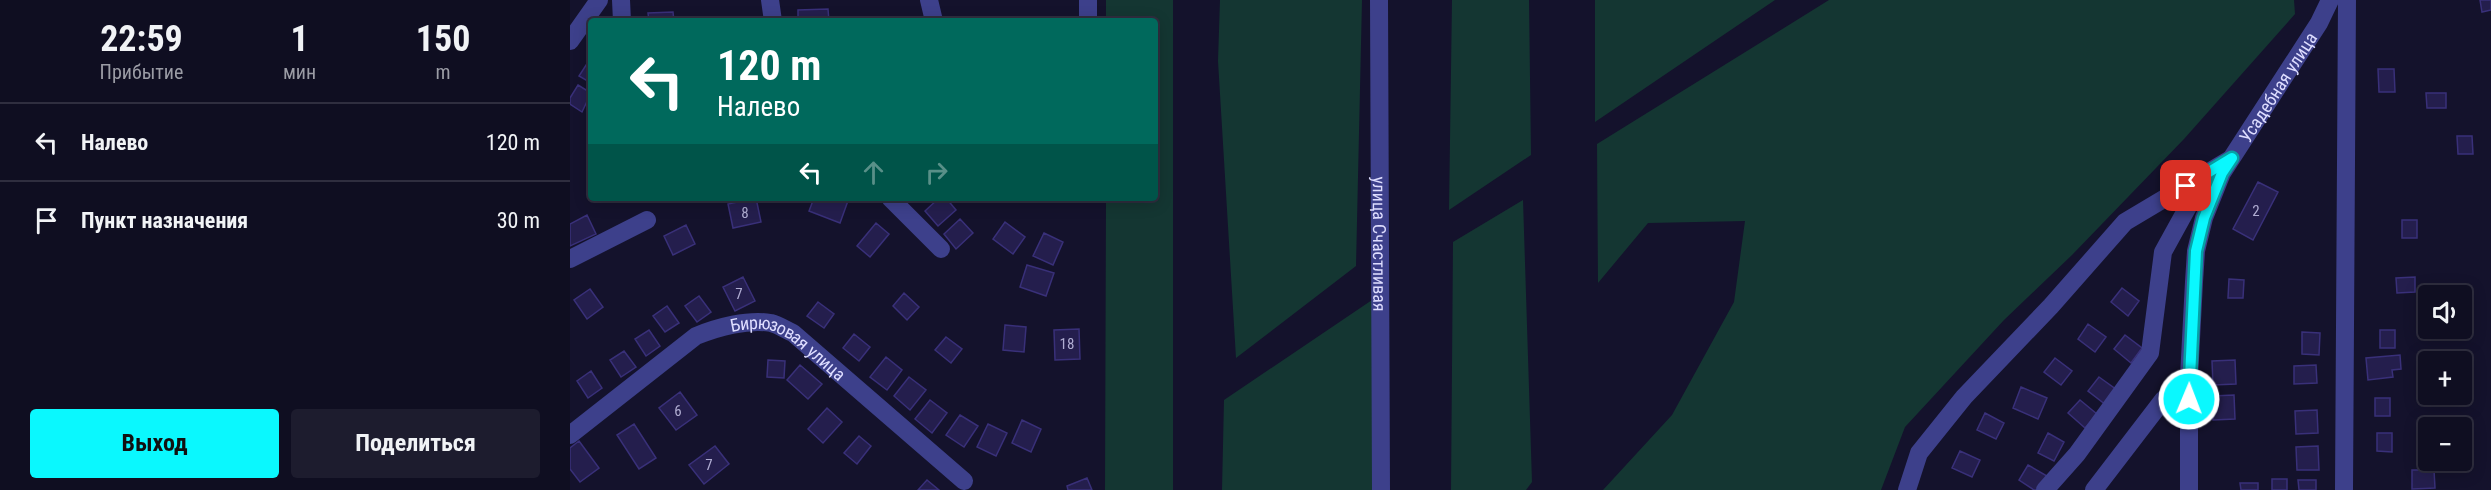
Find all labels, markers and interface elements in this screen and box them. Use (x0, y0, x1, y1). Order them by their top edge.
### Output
text: 22:59 (100, 18, 183, 60)
text: 1 (290, 18, 309, 60)
text: 150 (416, 18, 470, 60)
street label: Усадебная улица (2234, 28, 2321, 146)
text: 120 m (717, 41, 822, 90)
icon: left (618, 42, 696, 120)
text: Прибытие (100, 60, 183, 84)
text: мин (283, 60, 316, 84)
text: m (436, 60, 451, 84)
text: Налево (717, 91, 800, 123)
icon: left (30, 126, 63, 159)
text: Налево (81, 130, 148, 155)
text: 120 m (486, 130, 540, 155)
icon: left (794, 156, 827, 189)
icon: ahead (857, 156, 890, 189)
icon: right (920, 156, 953, 189)
pin (2160, 160, 2211, 211)
icon: arrive (2169, 169, 2202, 202)
street label: улица Счастливая (1369, 176, 1391, 312)
house number: 2 (2252, 202, 2260, 220)
icon: arrive (30, 204, 63, 237)
house number: 8 (741, 204, 749, 222)
text: Пункт назначения (81, 208, 248, 233)
text: 30 m (497, 208, 540, 233)
house number: 7 (735, 285, 743, 303)
map controls (2418, 285, 2472, 471)
button: sound (2418, 285, 2472, 339)
street label: Бирюзовая улица (728, 311, 850, 384)
house number: 18 (1060, 335, 1074, 353)
button: + (2418, 351, 2472, 405)
position arrow (2157, 367, 2221, 431)
house number: 6 (674, 402, 682, 420)
button: Выход (30, 409, 279, 478)
button: Поделиться (291, 409, 540, 478)
button: − (2418, 417, 2472, 471)
house number: 7 (705, 456, 713, 474)

